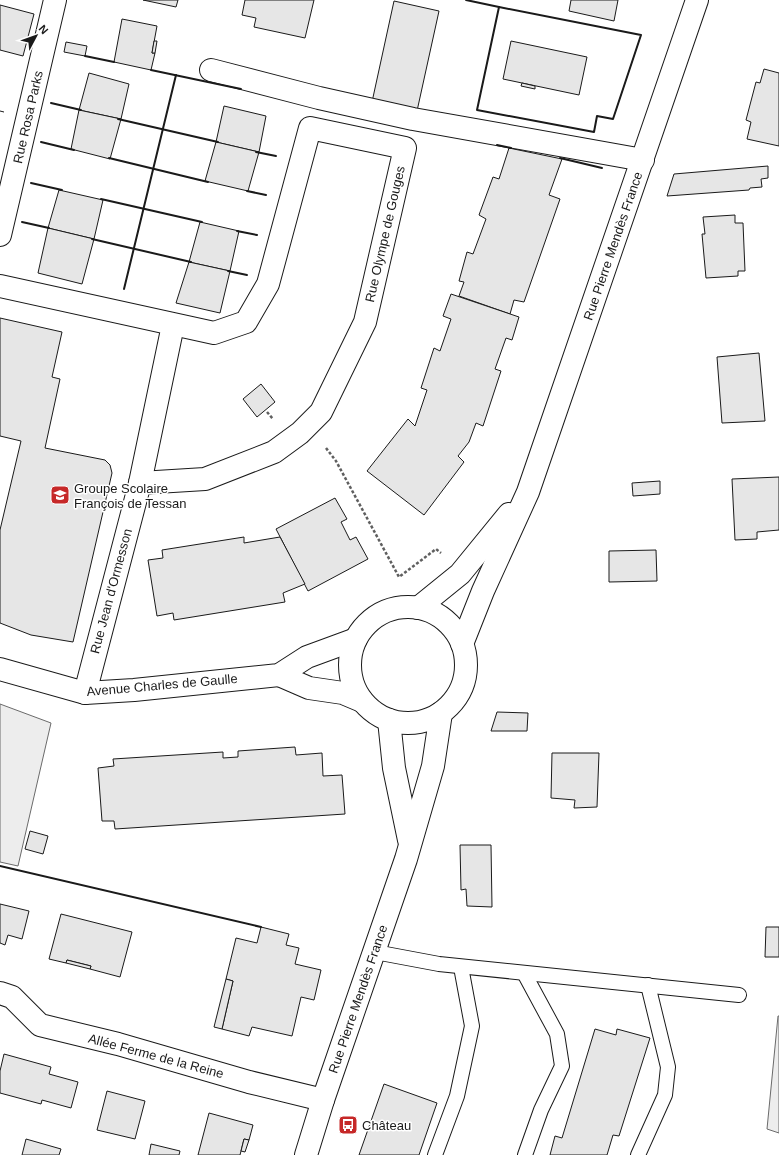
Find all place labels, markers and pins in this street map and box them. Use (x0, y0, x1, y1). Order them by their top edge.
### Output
place label: Groupe Scolaire François de Tessan (74, 481, 187, 511)
school or university icon: Groupe Scolaire François de Tessan (49, 484, 71, 506)
bus stop icon: Château (337, 1114, 359, 1136)
place label: Château (362, 1118, 411, 1133)

